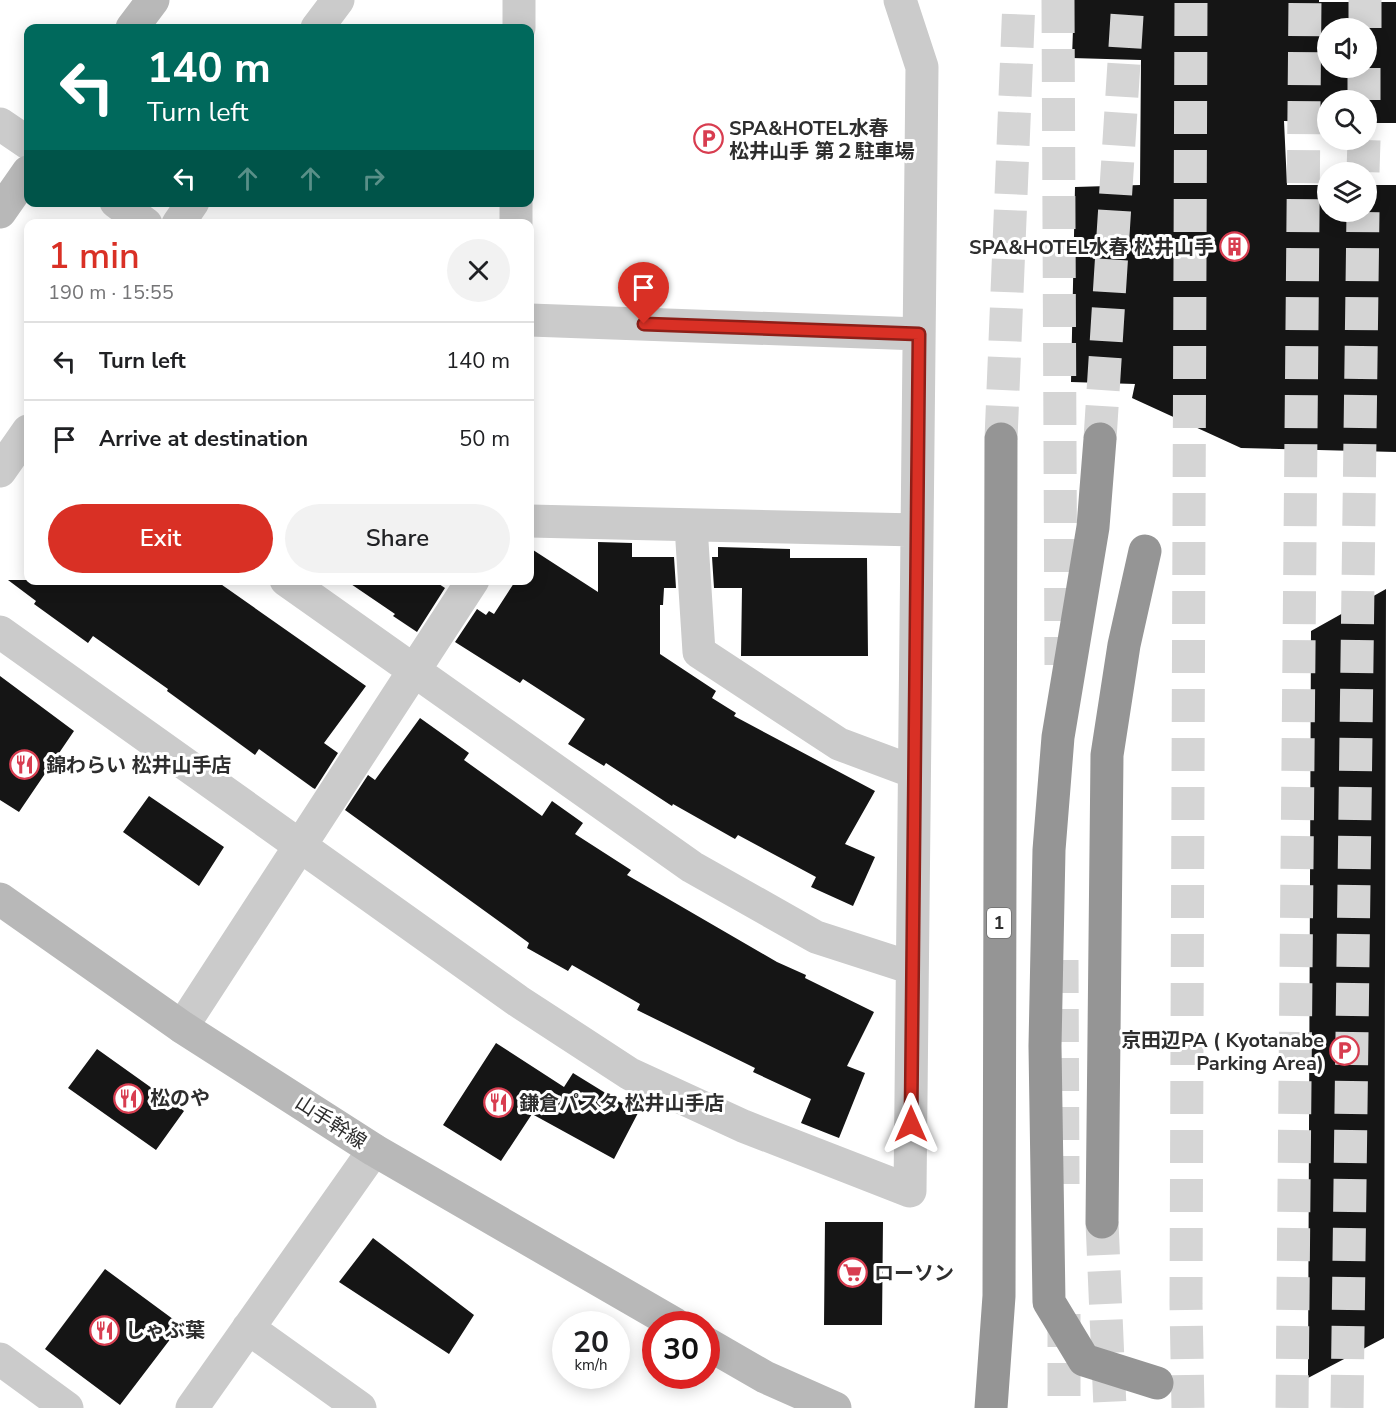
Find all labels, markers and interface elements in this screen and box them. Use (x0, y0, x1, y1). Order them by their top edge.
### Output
map controls (1317, 18, 1377, 222)
button: sound (1317, 18, 1377, 78)
text: 140 m (147, 40, 271, 97)
icon: left (48, 48, 126, 126)
button: search (1317, 90, 1377, 150)
text: Turn left (147, 94, 248, 131)
place label: SPA&HOTEL水春 松井山手 第２駐車場 (729, 115, 914, 165)
parking icon: SPA&HOTEL水春 松井山手 第２駐車場 (692, 123, 724, 155)
icon: left (168, 162, 201, 195)
icon: ahead (231, 162, 264, 195)
icon: ahead (294, 162, 327, 195)
icon: right (357, 162, 390, 195)
button: layers (1317, 162, 1377, 222)
building icon: SPA&HOTEL水春 松井山手 (1219, 231, 1251, 263)
text: 1 min (48, 232, 140, 281)
place label: SPA&HOTEL水春 松井山手 (969, 234, 1214, 261)
button: close (447, 239, 510, 302)
pin (618, 262, 669, 324)
icon: arrive (627, 271, 660, 304)
text: 190 m · 15:55 (48, 279, 174, 306)
icon: left (48, 345, 81, 378)
text: Turn left (99, 346, 186, 376)
text: 140 m (446, 346, 510, 376)
icon: arrive (48, 423, 81, 456)
text: Arrive at destination (99, 424, 308, 454)
text: 50 m (459, 424, 510, 454)
button: Exit (48, 504, 273, 573)
button: Share (285, 504, 510, 573)
restaurant icon: 錦わらい 松井山手店 (9, 749, 41, 781)
place label: 錦わらい 松井山手店 (46, 752, 231, 779)
road number: 1 (987, 908, 1011, 938)
place label: 京田辺PA ( Kyotanabe Parking Area) (1121, 1027, 1324, 1077)
parking icon: 京田辺PA ( Kyotanabe Parking Area) (1329, 1035, 1361, 1067)
restaurant icon: 松のや (113, 1082, 145, 1114)
place label: 松のや (150, 1085, 210, 1112)
restaurant icon: 鎌倉パスタ 松井山手店 (482, 1087, 514, 1119)
street label: 山手幹線 (290, 1089, 372, 1156)
place label: 鎌倉パスタ 松井山手店 (519, 1090, 724, 1117)
position arrow (879, 1092, 943, 1156)
supermarket icon: ローソン (837, 1257, 869, 1289)
place label: ローソン (874, 1260, 954, 1287)
speed limit sign: 30 (642, 1311, 720, 1389)
restaurant icon: しゃぶ葉 (88, 1314, 120, 1346)
place label: しゃぶ葉 (125, 1317, 205, 1344)
text: 20 (573, 1322, 609, 1363)
text: km/h (574, 1355, 608, 1375)

